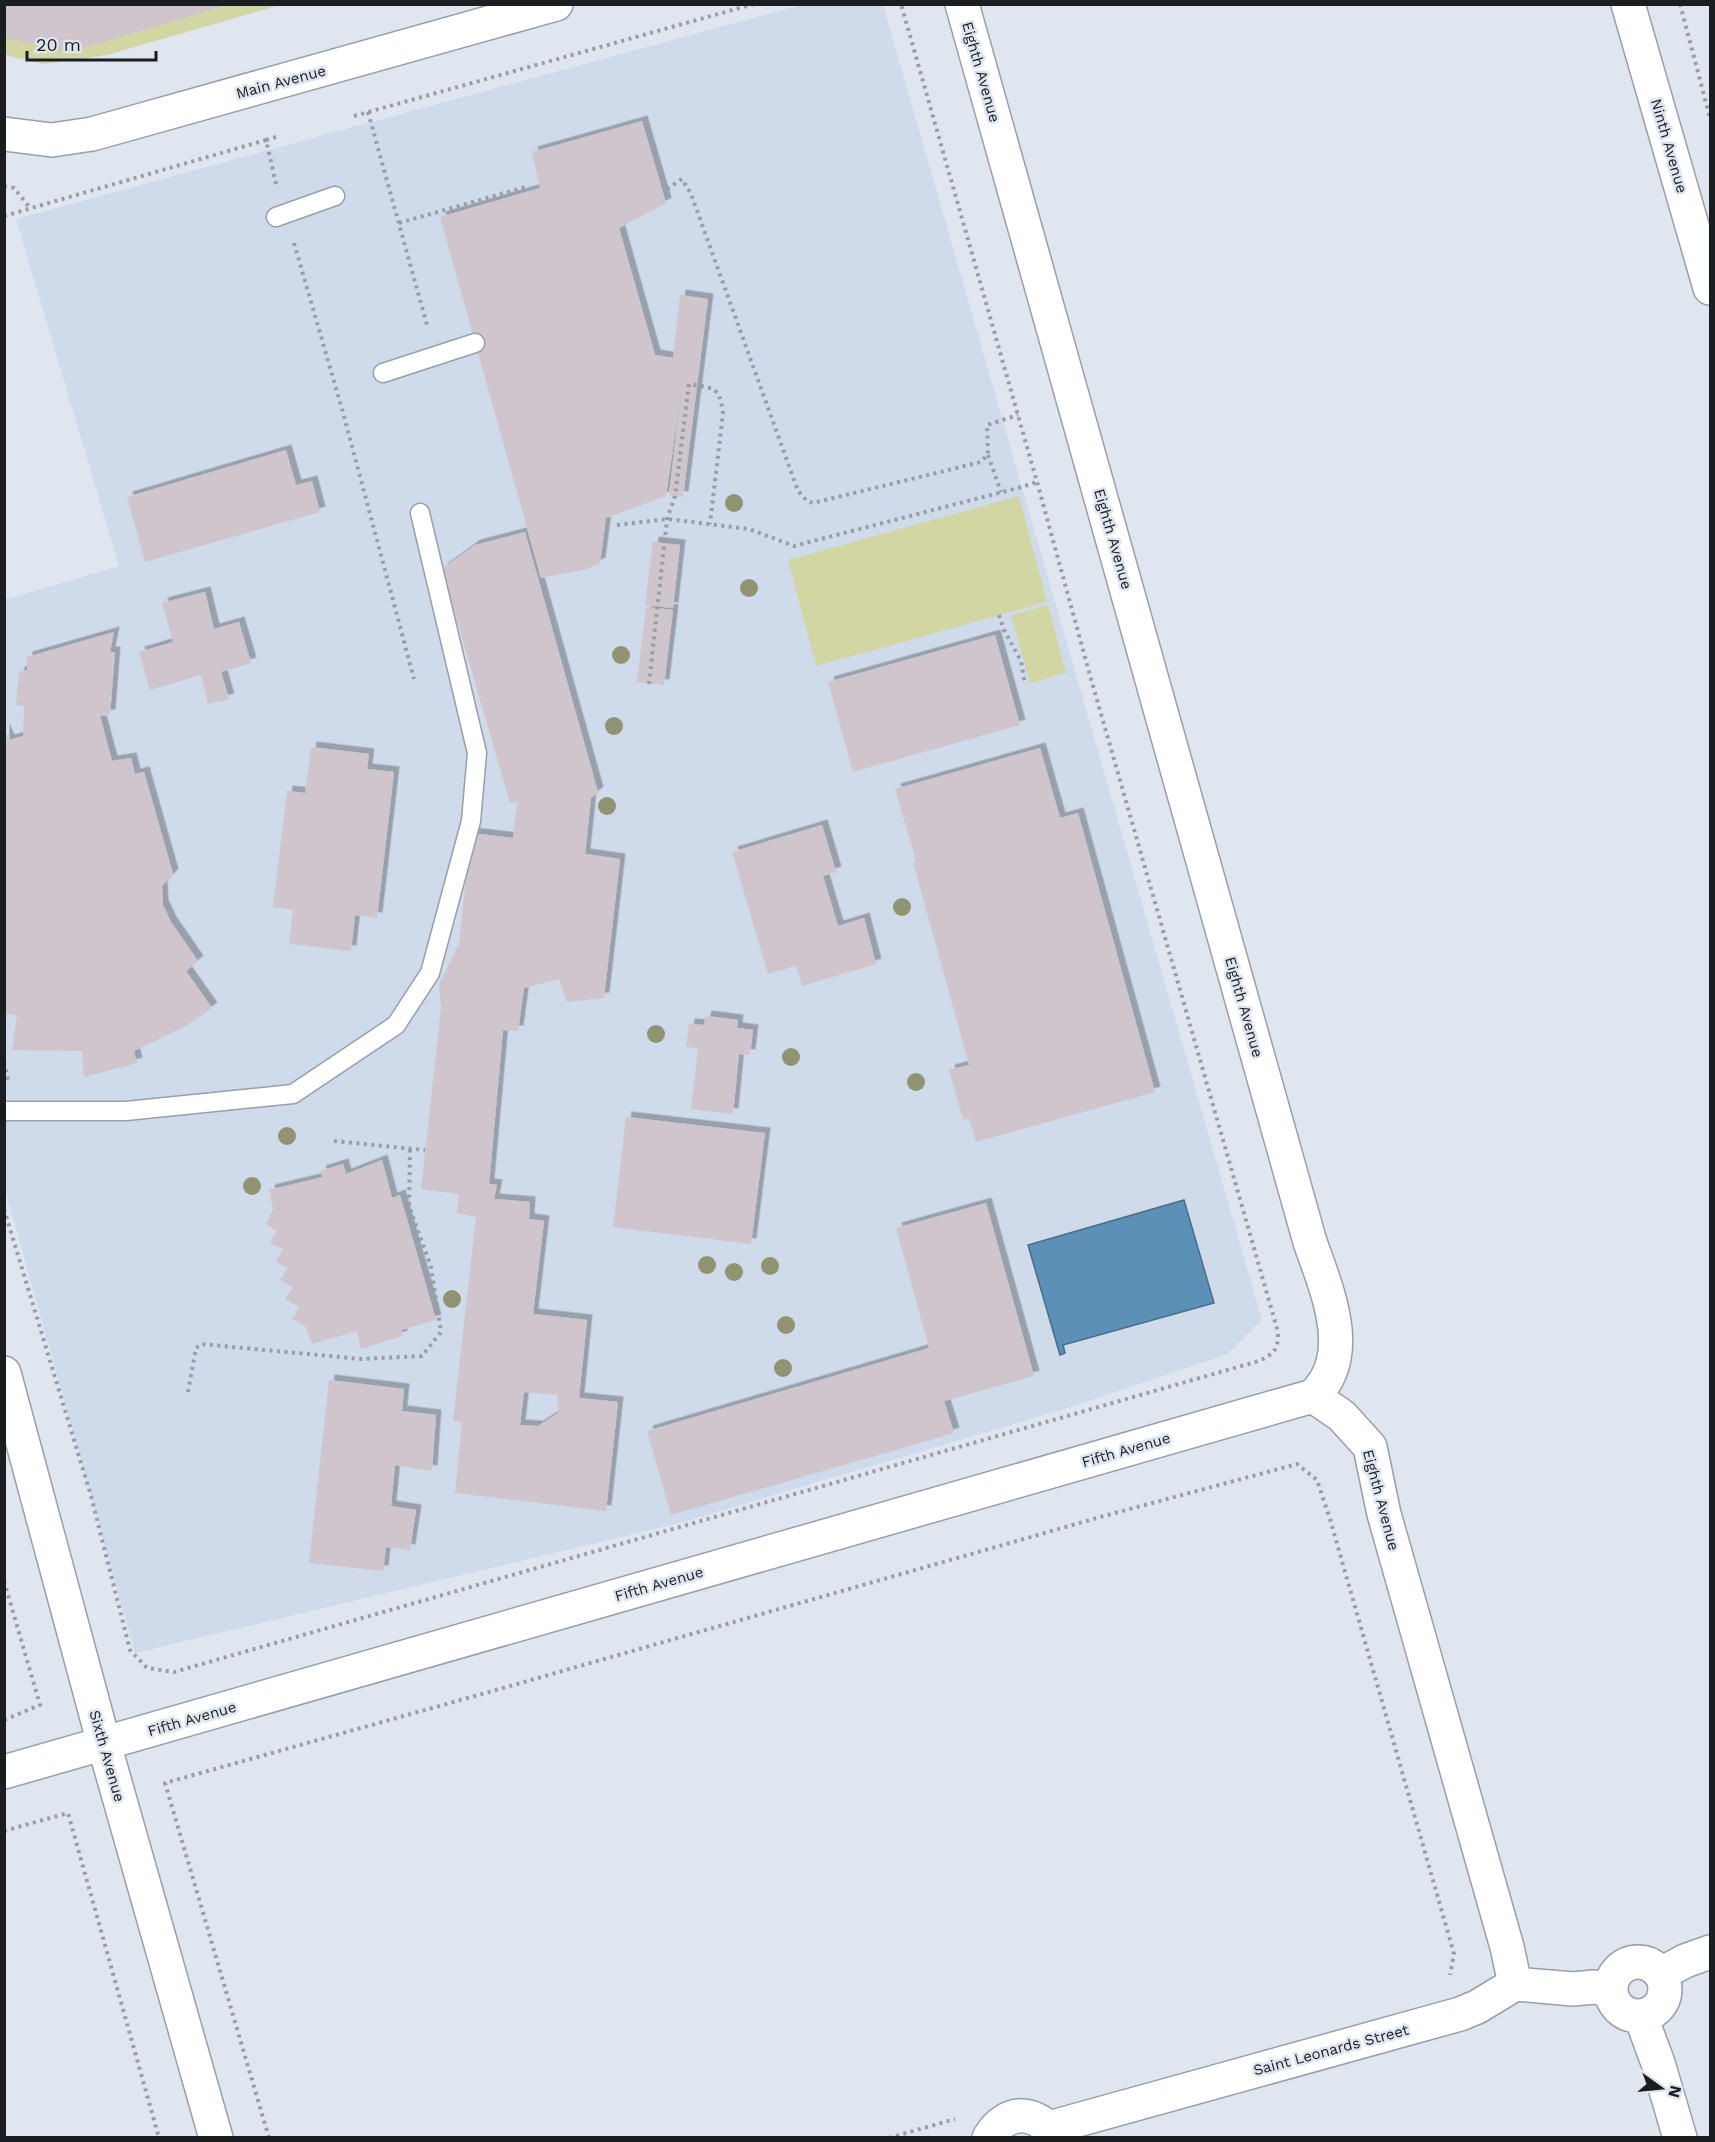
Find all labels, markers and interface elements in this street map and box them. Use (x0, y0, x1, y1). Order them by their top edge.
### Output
street label: Eighth Avenue (958, 20, 1004, 124)
scale bar (27, 24, 156, 62)
text: 20 m (36, 34, 81, 55)
street label: Main Avenue (234, 61, 328, 103)
street label: Ninth Avenue (1647, 97, 1691, 195)
street label: Eighth Avenue (1090, 487, 1136, 591)
street label: Eighth Avenue (1221, 955, 1267, 1059)
street label: Fifth Avenue (1080, 1429, 1172, 1471)
street label: Eighth Avenue (1359, 1448, 1403, 1552)
street label: Fifth Avenue (613, 1563, 705, 1605)
street label: Fifth Avenue (146, 1698, 238, 1740)
street label: Sixth Avenue (85, 1708, 129, 1804)
street label: Saint Leonards Street (1251, 2020, 1411, 2079)
north arrow (1631, 2058, 1691, 2118)
text: N (1664, 2084, 1686, 2100)

